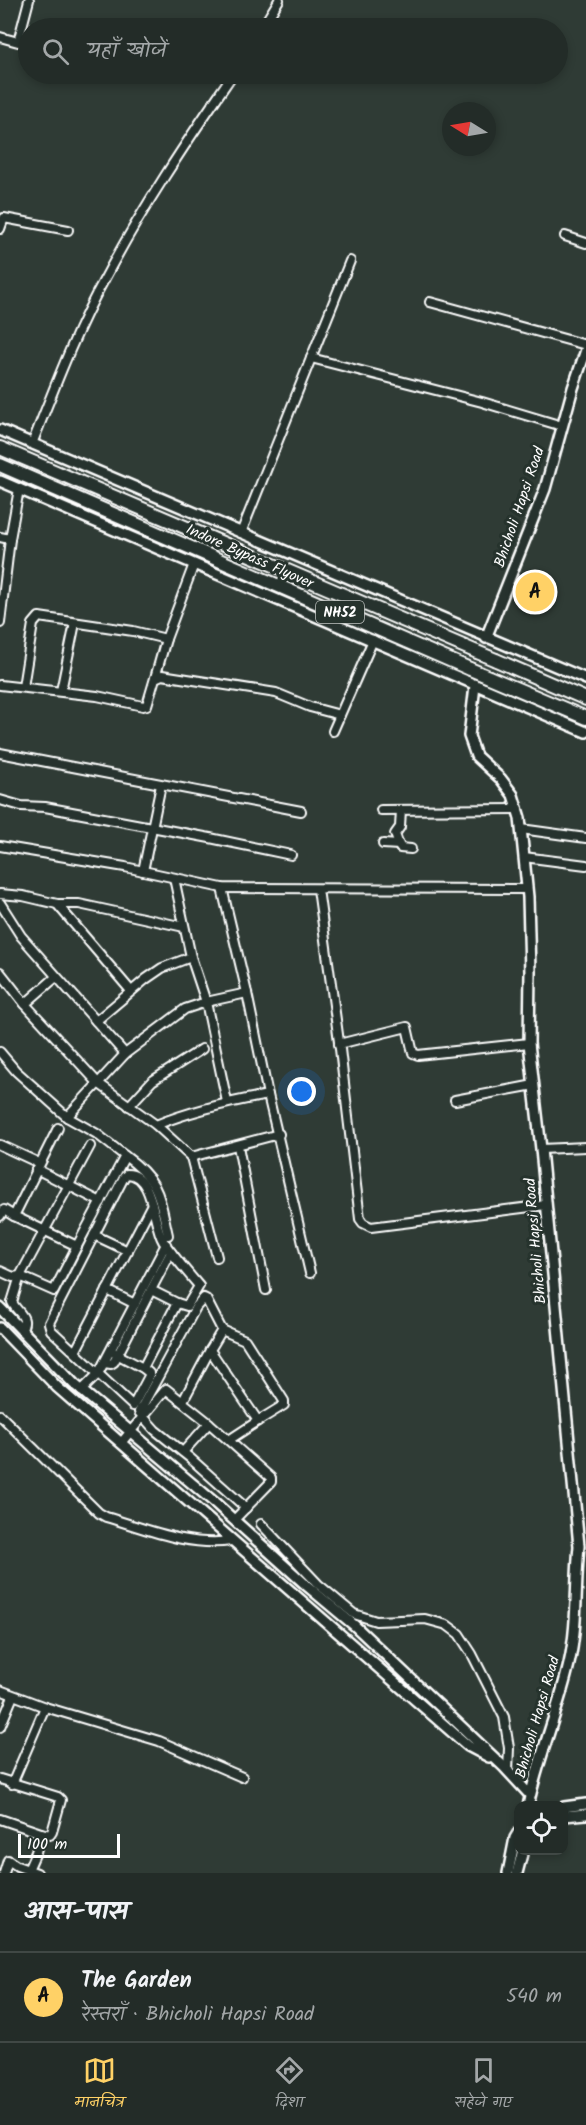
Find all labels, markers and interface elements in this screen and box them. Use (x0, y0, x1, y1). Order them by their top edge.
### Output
search box (18, 18, 568, 84)
text: यहाँ खोजें (87, 34, 166, 69)
icon: search (39, 35, 72, 68)
north arrow (442, 102, 496, 156)
street label: Bhicholi Hapsi Road (488, 443, 552, 571)
street label: Indore Bypass Flyover (182, 518, 318, 596)
pin: A (516, 570, 554, 614)
road number: NH52 (316, 601, 364, 623)
your location (287, 1077, 316, 1106)
street label: Bhicholi Hapsi Road (518, 1176, 553, 1305)
street label: Bhicholi Hapsi Road (509, 1653, 567, 1781)
map controls (514, 1801, 568, 1855)
button: locate (514, 1801, 568, 1855)
scale bar (18, 1831, 120, 1858)
text: 100 m (27, 1832, 67, 1857)
text: आस-पास (24, 1891, 128, 1933)
text: The Garden (81, 1964, 192, 1999)
text: A (37, 1981, 50, 2013)
text: 540 m (506, 1981, 562, 2013)
text: रेस्तराँ · Bhicholi Hapsi Road (81, 1999, 314, 2031)
tab: मानचित्र (74, 2054, 124, 2115)
tab: दिशा (273, 2054, 306, 2115)
tab: सहेजे गए (455, 2054, 512, 2115)

